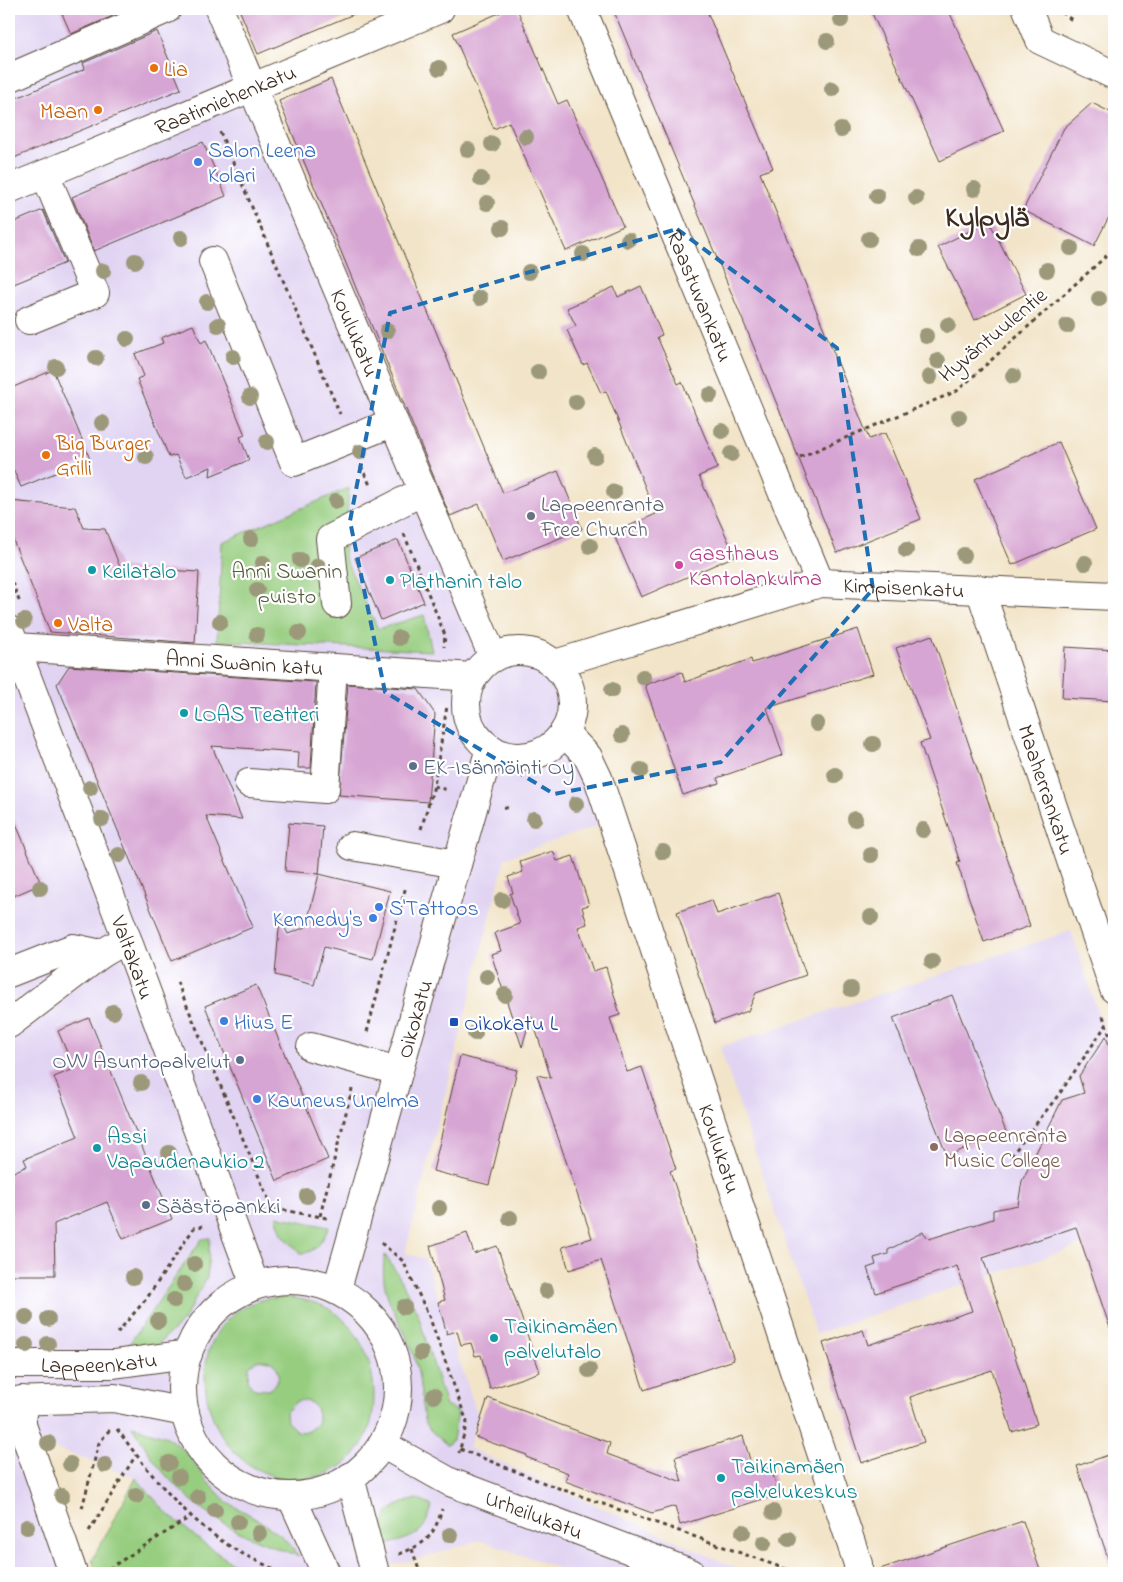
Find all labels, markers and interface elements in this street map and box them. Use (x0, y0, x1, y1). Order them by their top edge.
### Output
place label: Lia (164, 55, 188, 87)
street label: Raatimiehenkatu (150, 58, 302, 145)
marker: Lia (148, 62, 160, 74)
place label: Maan (40, 97, 88, 129)
marker: Maan (92, 104, 104, 116)
place label: Salon Leena Kolari (208, 136, 316, 193)
marker: Salon Leena Kolari (192, 156, 204, 168)
district label: Kylpylä (945, 199, 1030, 240)
street label: Raastuvankatu (656, 226, 740, 367)
street label: Hyväntuulentie (932, 281, 1056, 392)
street label: Koulukatu (320, 285, 386, 382)
place label: Big Burger Grilli (55, 429, 151, 486)
marker: Big Burger Grilli (40, 449, 52, 461)
place label: Lappeenranta Free Church (540, 490, 664, 547)
marker: Lappeenranta Free Church (525, 510, 537, 522)
place label: Gasthaus Kantolankulma (689, 539, 822, 596)
place label: Keilatalo (102, 557, 176, 589)
park label: Anni Swanin puisto (232, 557, 342, 614)
marker: Gasthaus Kantolankulma (673, 559, 685, 571)
marker: Keilatalo (86, 564, 98, 576)
place label: Plathanin talo (400, 567, 522, 599)
street label: Kimpisenkatu (843, 571, 965, 608)
marker: Plathanin talo (384, 574, 396, 586)
place label: Valta (67, 610, 113, 642)
marker: Valta (52, 617, 64, 629)
street label: Anni Swanin katu (164, 644, 324, 686)
place label: LOAS Teatteri (194, 700, 320, 732)
marker: LOAS Teatteri (178, 707, 190, 719)
street label: Maaherrankatu (1008, 721, 1081, 859)
place label: EK-Isännöinti Oy (423, 753, 574, 786)
marker: EK-Isännöinti Oy (407, 760, 419, 772)
place label: S'Tattoos (389, 894, 479, 926)
marker: S'Tattoos (373, 901, 385, 913)
place label: Kennedy's (273, 905, 363, 938)
street label: Valtakatu (100, 911, 161, 1004)
marker: Kennedy's (367, 912, 379, 924)
street label: Oikokatu (390, 976, 443, 1062)
place label: Hius E (234, 1008, 293, 1040)
place label: Oikokatu L (464, 1009, 559, 1041)
marker: Hius E (218, 1015, 230, 1027)
marker: Oikokatu L (448, 1016, 460, 1028)
place label: OVV Asuntopalvelut (52, 1047, 231, 1079)
marker: OVV Asuntopalvelut (234, 1054, 246, 1066)
place label: Kauneus Unelma (267, 1086, 419, 1118)
marker: Kauneus Unelma (251, 1093, 263, 1105)
street label: Koulukatu (688, 1100, 747, 1198)
place label: Lappeenranta Music College (944, 1121, 1067, 1179)
place label: Assi Vapaudenaukio 2 (106, 1122, 265, 1179)
marker: Lappeenranta Music College (928, 1141, 940, 1153)
marker: Assi Vapaudenaukio 2 (91, 1142, 103, 1154)
place label: Säästöpankki (156, 1192, 280, 1224)
marker: Säästöpankki (140, 1199, 152, 1211)
place label: Taikinamäen palvelutalo (504, 1312, 618, 1369)
marker: Taikinamäen palvelutalo (488, 1332, 500, 1344)
street label: Lappeenkatu (41, 1345, 159, 1383)
place label: Taikinamäen palvelukeskus (731, 1452, 858, 1509)
marker: Taikinamäen palvelukeskus (715, 1472, 727, 1484)
street label: Urheilukatu (480, 1484, 587, 1550)

